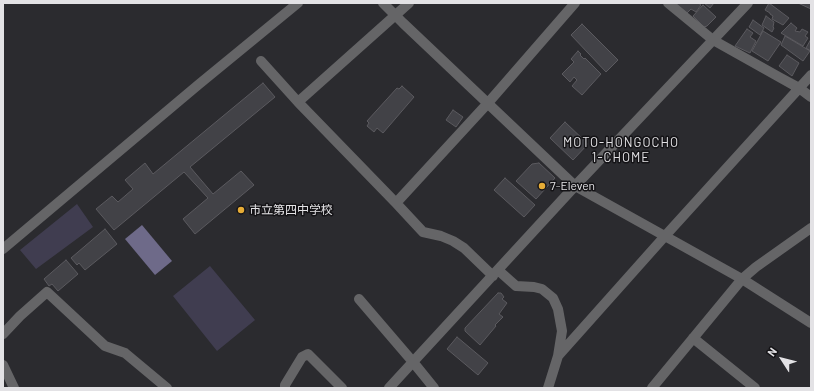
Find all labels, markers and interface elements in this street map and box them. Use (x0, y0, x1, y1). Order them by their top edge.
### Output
district label: MOTO-HONGOCHO 1-CHOME (563, 135, 679, 166)
place label: 7-Eleven (550, 179, 595, 193)
marker: 7-Eleven (537, 181, 547, 191)
place label: 市立第四中学校 (249, 203, 333, 217)
marker: 市立第四中学校 (236, 205, 246, 215)
north arrow (762, 339, 802, 379)
text: N (764, 345, 779, 358)

